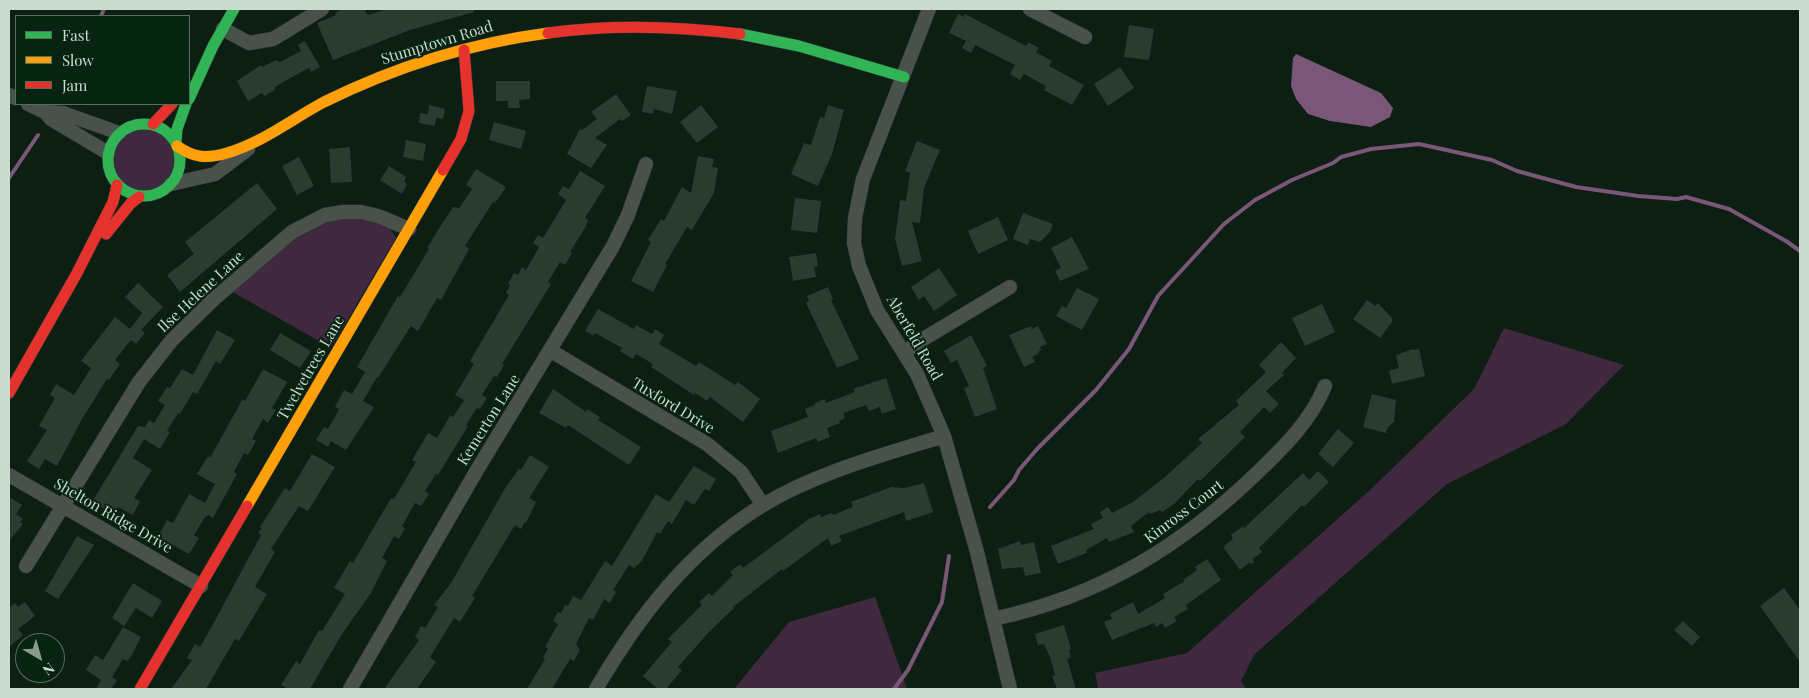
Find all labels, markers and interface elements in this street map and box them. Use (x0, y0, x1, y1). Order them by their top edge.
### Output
legend (15, 15, 190, 105)
street label: Stumptown Road (379, 17, 495, 69)
text: Fast (62, 25, 90, 45)
text: Slow (62, 50, 94, 70)
text: Jam (62, 75, 87, 95)
street label: Ilse Helene Lane (154, 248, 248, 336)
street label: Aberfeld Road (882, 292, 946, 384)
street label: Twelvetrees Lane (274, 313, 348, 423)
street label: Kemerton Lane (454, 371, 524, 469)
street label: Tuxford Drive (628, 374, 718, 438)
street label: Shelton Ridge Drive (51, 475, 175, 557)
street label: Kinross Court (1141, 476, 1227, 548)
north arrow (15, 633, 65, 683)
text: N (39, 659, 59, 680)

